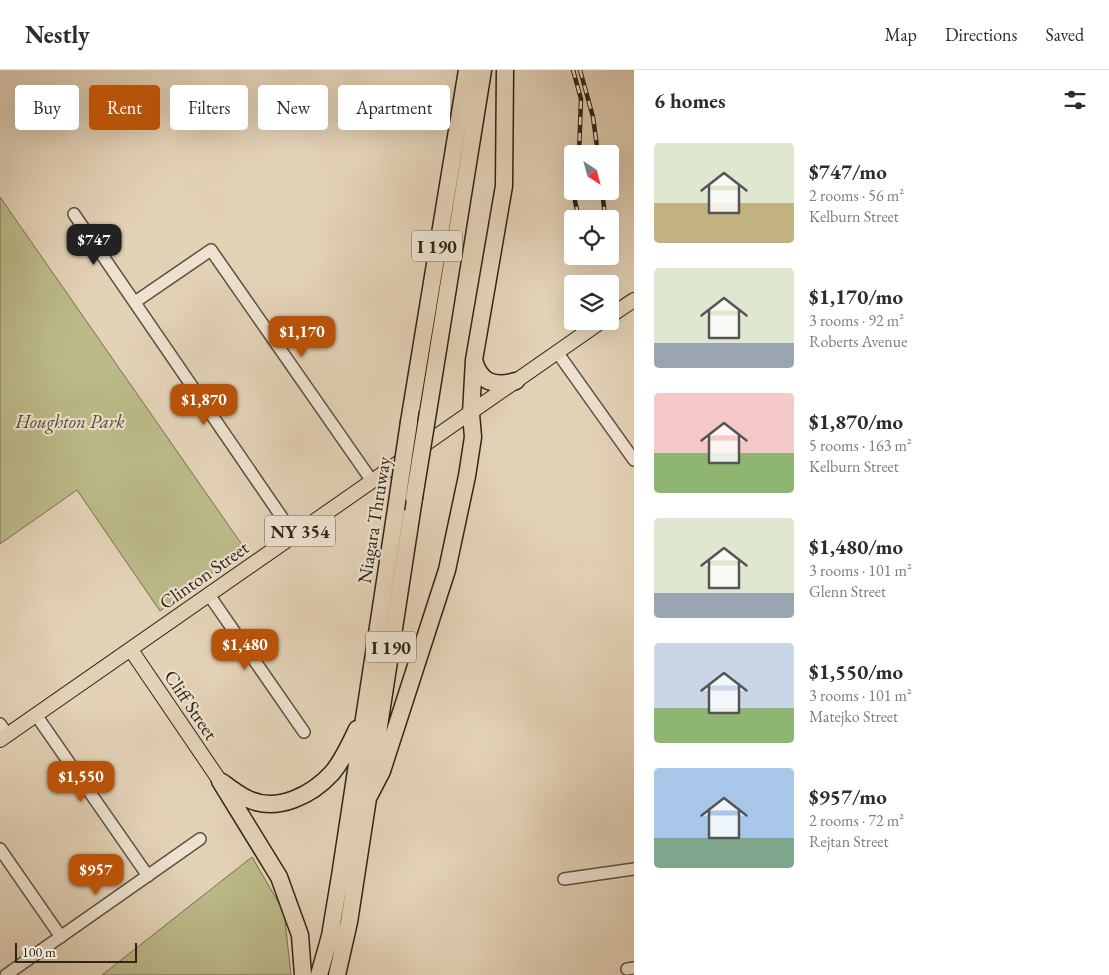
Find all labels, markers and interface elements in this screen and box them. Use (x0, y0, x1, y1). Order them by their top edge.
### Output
text: Nestly (25, 19, 90, 50)
text: Map (885, 23, 917, 46)
text: Directions (945, 23, 1017, 46)
text: Saved (1045, 23, 1084, 46)
chip: Buy (15, 85, 79, 130)
chip: Rent (89, 85, 160, 130)
chip: Filters (170, 85, 248, 130)
chip: New (258, 85, 328, 130)
chip: Apartment (338, 85, 450, 130)
icon: filters (1061, 86, 1089, 114)
text: 6 homes (654, 87, 726, 114)
north arrow (564, 145, 619, 200)
map controls (564, 145, 619, 330)
text: $747/mo (809, 158, 887, 185)
icon: home (694, 163, 754, 223)
text: 2 rooms · 56 m² (809, 185, 904, 206)
text: Kelburn Street (809, 206, 899, 227)
button: locate (564, 210, 619, 265)
pin: $747 (64, 224, 124, 266)
text: $747 (78, 229, 110, 250)
road number: I 190 (412, 230, 462, 262)
button: layers (564, 275, 619, 330)
text: $1,170/mo (809, 283, 903, 310)
icon: home (694, 288, 754, 348)
text: 3 rooms · 92 m² (809, 310, 904, 331)
pin: $1,170 (261, 316, 343, 358)
text: $1,170 (279, 321, 325, 342)
text: Roberts Avenue (809, 331, 907, 352)
pin: $1,870 (163, 384, 245, 426)
text: $1,870 (181, 389, 227, 410)
text: $1,870/mo (809, 408, 903, 435)
park label: Houghton Park (14, 409, 125, 434)
icon: home (694, 413, 754, 473)
text: 5 rooms · 163 m² (809, 435, 912, 456)
street label: Niagara Thruway (352, 454, 396, 585)
text: Kelburn Street (809, 456, 899, 477)
road number: NY 354 (265, 516, 335, 546)
text: $1,480/mo (809, 533, 903, 560)
street label: Clinton Street (154, 535, 254, 615)
icon: home (694, 538, 754, 598)
text: 3 rooms · 101 m² (809, 560, 912, 581)
text: Glenn Street (809, 581, 886, 602)
pin: $1,480 (204, 628, 286, 671)
road number: I 190 (366, 632, 416, 662)
text: $1,480 (222, 634, 268, 655)
text: $1,550/mo (809, 658, 903, 685)
icon: home (694, 663, 754, 723)
street label: Cliff Street (158, 665, 224, 745)
text: 3 rooms · 101 m² (809, 685, 912, 706)
text: Matejko Street (809, 706, 898, 727)
pin: $1,550 (40, 760, 122, 803)
text: $1,550 (58, 766, 104, 787)
text: $957/mo (809, 783, 887, 810)
icon: home (694, 788, 754, 848)
text: 2 rooms · 72 m² (809, 810, 904, 831)
text: Rejtan Street (809, 831, 888, 852)
pin: $957 (66, 854, 126, 896)
text: $957 (80, 859, 112, 880)
scale bar (15, 940, 138, 963)
text: 100 m (22, 943, 56, 961)

